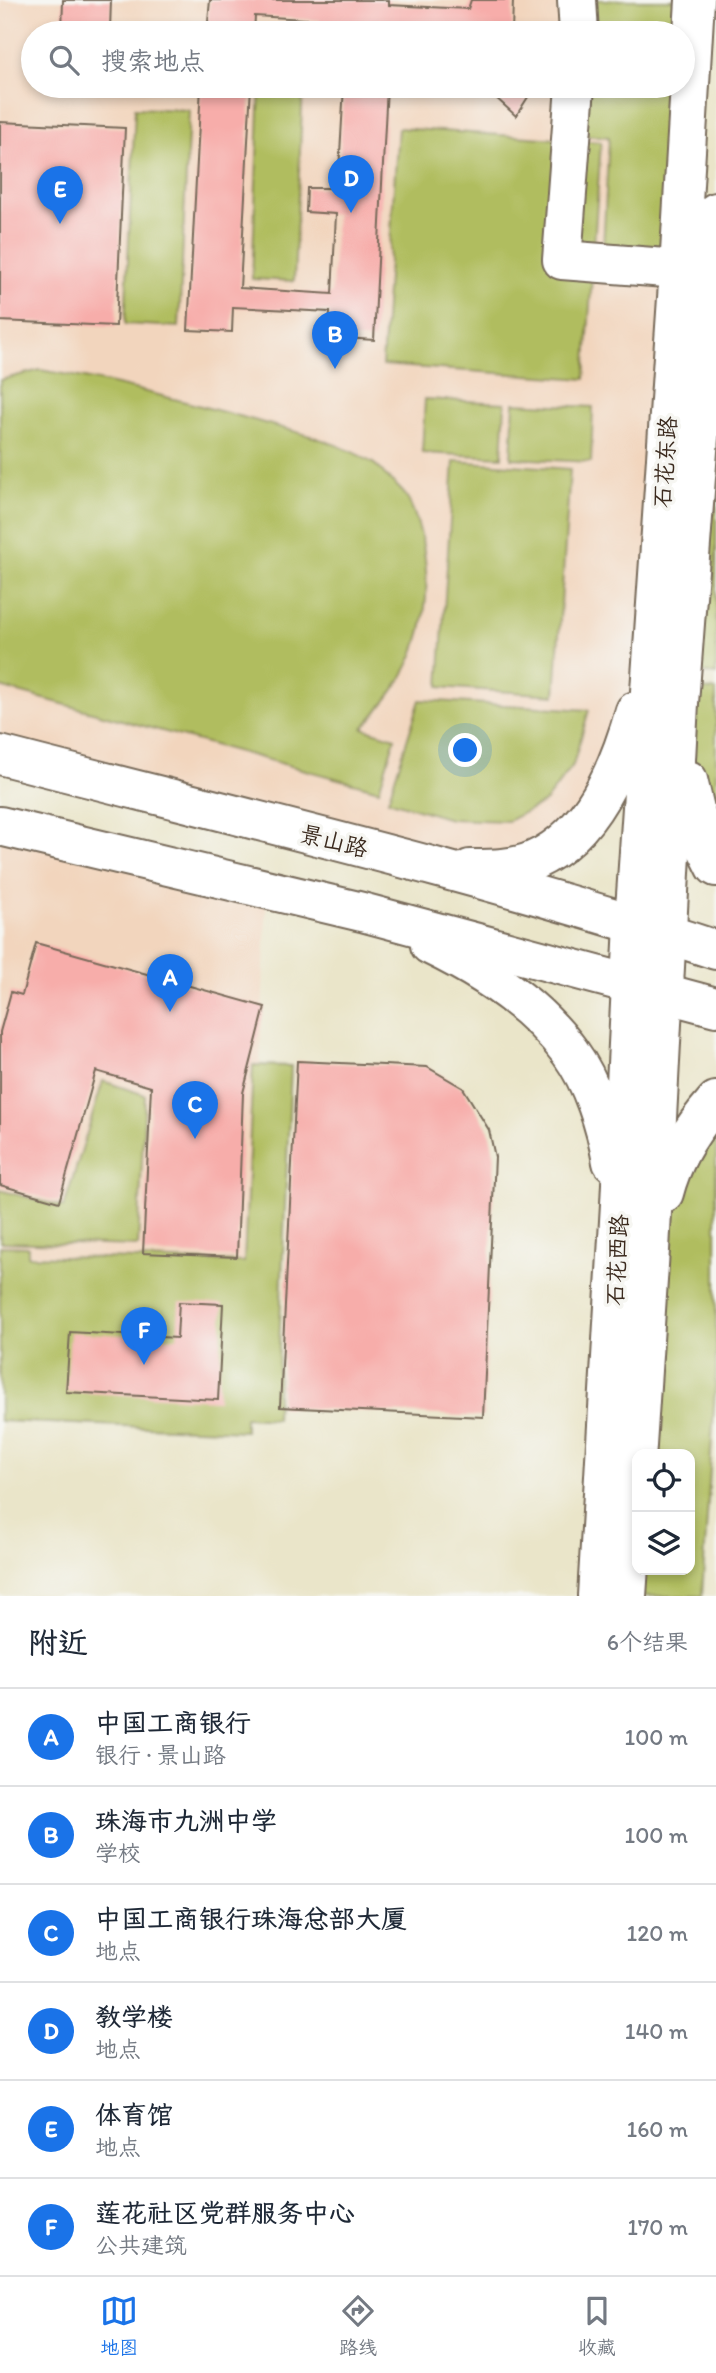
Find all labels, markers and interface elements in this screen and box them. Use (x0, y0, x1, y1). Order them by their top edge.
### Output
search box (21, 21, 695, 98)
icon: search (45, 41, 83, 79)
text: 搜索地点 (101, 45, 205, 77)
pin: D (328, 155, 374, 213)
pin: E (37, 166, 83, 224)
pin: B (312, 311, 358, 369)
street label: 石花东路 (648, 415, 682, 509)
your location (448, 733, 482, 767)
street label: 景山路 (297, 819, 371, 863)
pin: A (147, 954, 193, 1012)
pin: C (172, 1081, 218, 1139)
street label: 石花西路 (601, 1213, 633, 1307)
pin: F (121, 1307, 167, 1365)
map controls (632, 1449, 695, 1575)
button: locate (632, 1449, 695, 1512)
button: layers (632, 1512, 695, 1575)
text: 附近 (28, 1624, 88, 1661)
text: 6个结果 (607, 1628, 688, 1656)
text: 中国工商银行 (95, 1707, 251, 1739)
text: A (44, 1723, 58, 1751)
text: 100 m (624, 1723, 688, 1751)
text: 银行 · 景山路 (95, 1741, 226, 1769)
text: 珠海市九洲中学 (95, 1805, 277, 1837)
text: B (44, 1821, 58, 1849)
text: 100 m (624, 1821, 688, 1849)
text: 学校 (95, 1839, 141, 1867)
text: 中国工商银行珠海总部大厦 (95, 1903, 407, 1935)
text: C (44, 1919, 58, 1947)
text: 120 m (627, 1919, 688, 1947)
text: 地点 (95, 1937, 141, 1965)
text: 教学楼 (95, 2001, 173, 2033)
text: D (43, 2017, 59, 2045)
text: 140 m (625, 2017, 688, 2045)
text: 地点 (95, 2035, 141, 2063)
text: 体育馆 (95, 2099, 173, 2131)
text: E (45, 2115, 57, 2143)
text: 160 m (626, 2115, 688, 2143)
text: 地点 (95, 2133, 141, 2161)
text: 莲花社区党群服务中心 (95, 2197, 355, 2229)
text: F (45, 2213, 57, 2241)
text: 170 m (627, 2213, 688, 2241)
text: 公共建筑 (95, 2231, 187, 2259)
tab: 地图 (100, 2292, 138, 2359)
tab: 路线 (339, 2292, 377, 2359)
tab: 收藏 (578, 2292, 616, 2359)

